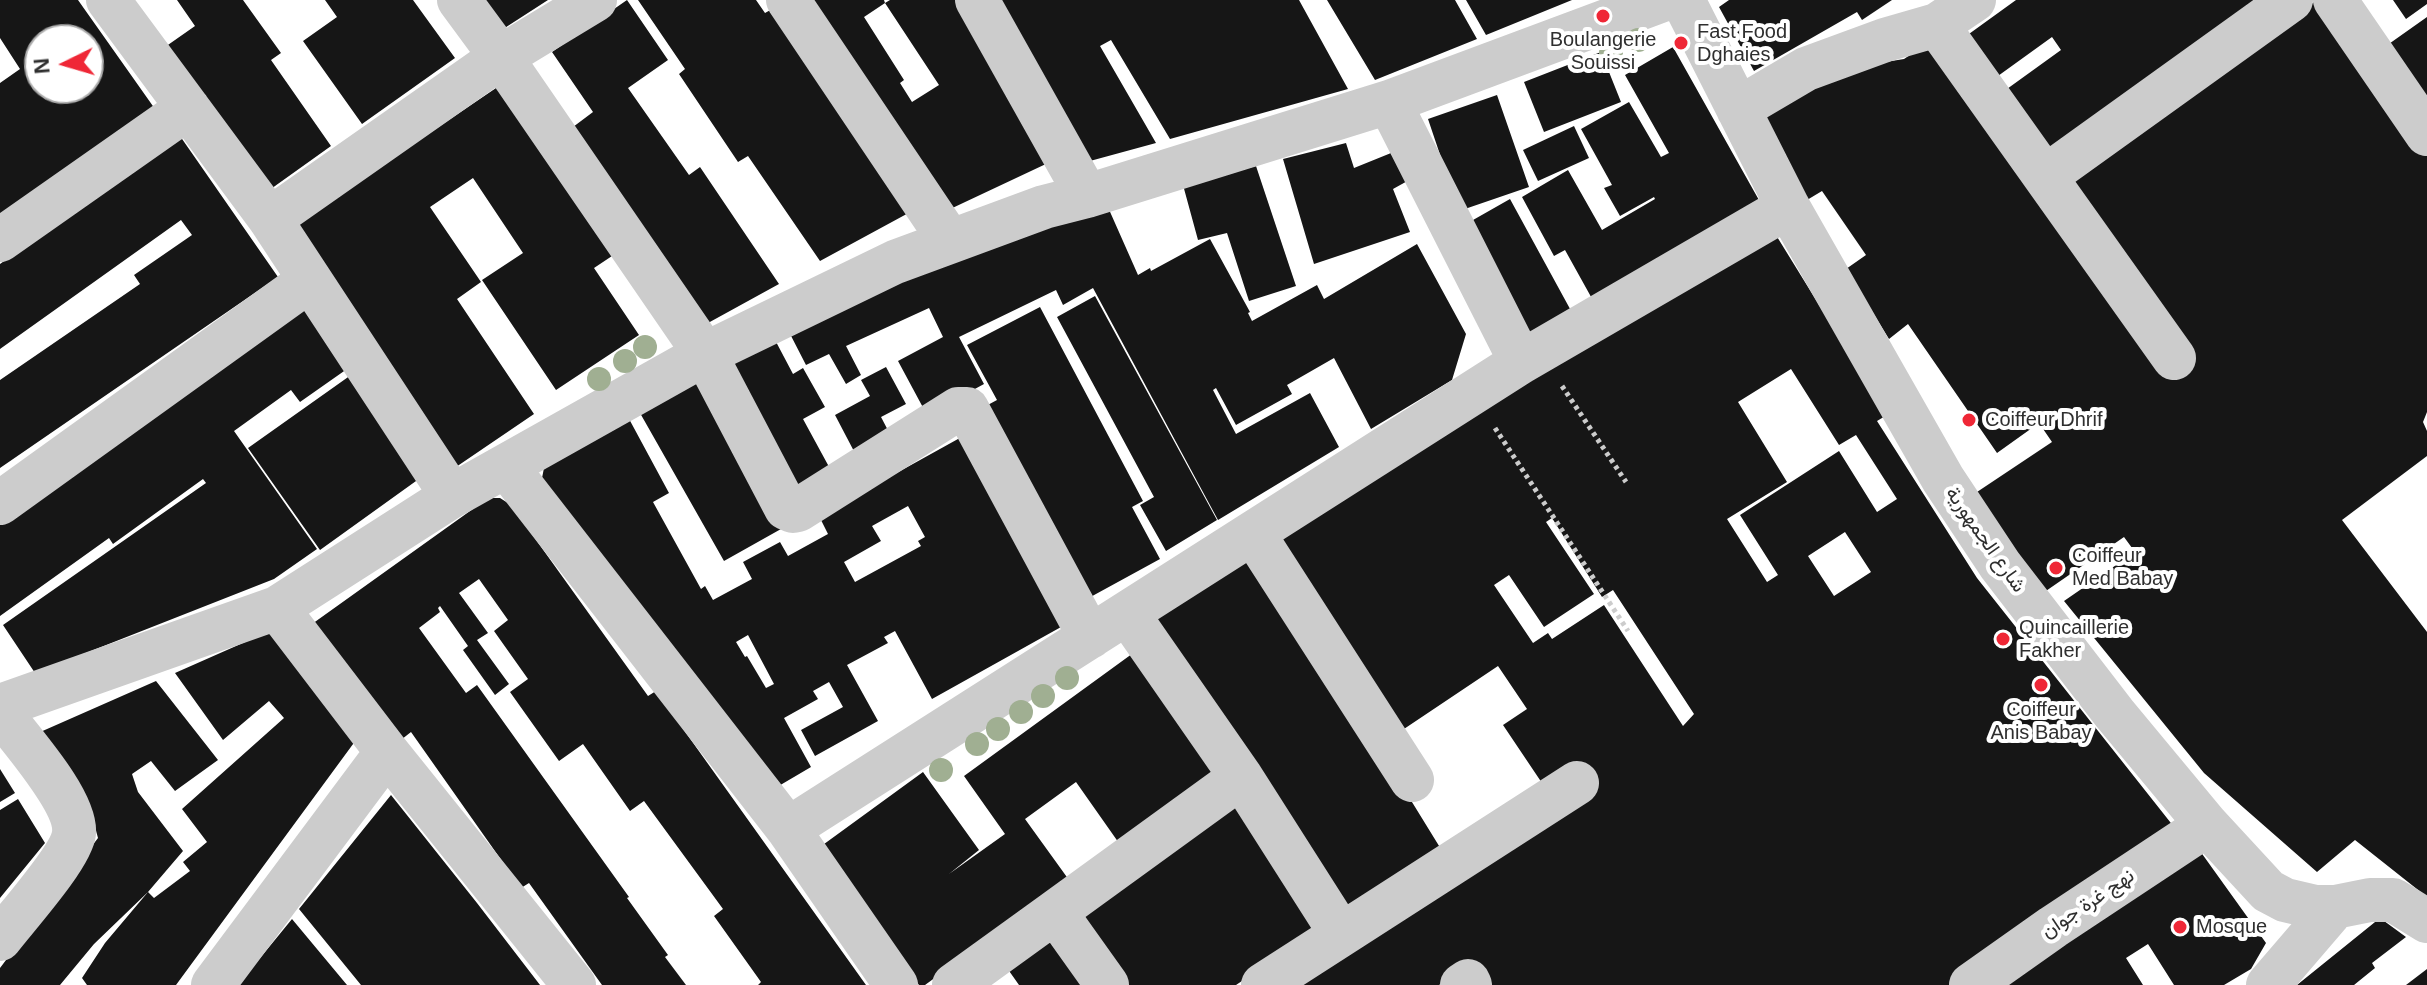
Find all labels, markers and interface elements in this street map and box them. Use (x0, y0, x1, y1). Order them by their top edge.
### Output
marker: Boulangerie Souissi (1594, 7, 1612, 25)
place label: Fast Food Dghaies (1697, 20, 1787, 67)
north arrow (24, 24, 104, 104)
place label: Boulangerie Souissi (1550, 28, 1656, 75)
marker: Fast Food Dghaies (1672, 34, 1690, 52)
text: N (28, 57, 55, 75)
place label: Coiffeur Dhrif (1985, 408, 2102, 432)
marker: Coiffeur Dhrif (1960, 411, 1978, 429)
street label: شارع الجمهورية (1940, 483, 2030, 597)
place label: Coiffeur Med Babay (2072, 544, 2173, 591)
marker: Coiffeur Med Babay (2047, 559, 2065, 577)
place label: Quincaillerie Fakher (2019, 616, 2129, 663)
marker: Quincaillerie Fakher (1994, 630, 2012, 648)
marker: Coiffeur Anis Babay (2032, 676, 2050, 694)
place label: Coiffeur Anis Babay (1990, 698, 2092, 745)
street label: نهج غرة جوان (2037, 864, 2139, 944)
place label: Mosque (2196, 915, 2267, 939)
marker: Mosque (2171, 918, 2189, 936)

